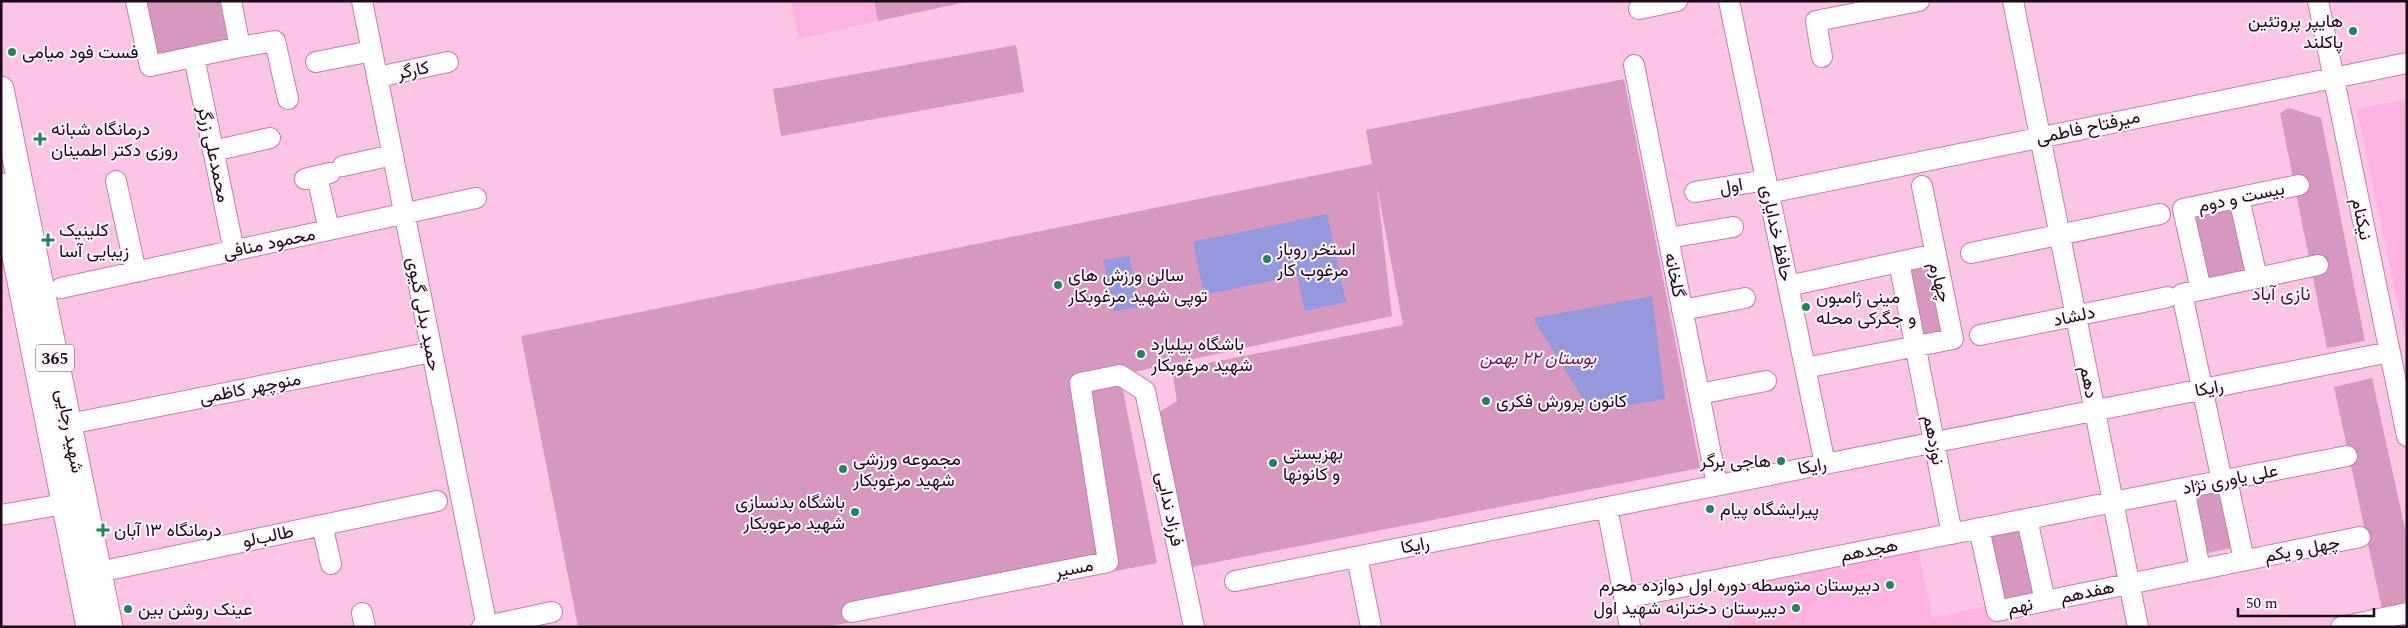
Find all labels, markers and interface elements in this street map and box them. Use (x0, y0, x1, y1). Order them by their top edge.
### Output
place label: هایپر پروتئین پاکلند (2248, 8, 2343, 56)
marker: هایپر پروتئین پاکلند (2347, 25, 2359, 37)
place label: فست فود میامی (22, 39, 138, 66)
marker: فست فود میامی (6, 46, 18, 58)
street label: کارگر (394, 54, 432, 87)
street label: محمدعلی زرگر (190, 102, 237, 205)
street label: میرفتاح فاطمی (2034, 103, 2143, 152)
place label: درمانگاه شبانه روزی دکتر اطمینان (51, 116, 178, 164)
marker: درمانگاه شبانه روزی دکتر اطمینان (33, 132, 47, 146)
street label: اول (1717, 171, 1745, 202)
street label: بیست و دوم (2195, 175, 2287, 220)
street label: حافظ خدایاری (1753, 182, 1800, 284)
street label: نیکنام (2344, 196, 2379, 243)
place label: کلینیک زیبایی آسا (59, 217, 129, 265)
street label: محمود منافی (221, 221, 318, 266)
marker: کلینیک زیبایی آسا (41, 233, 55, 247)
place label: استخر روباز مرغوب کار (1276, 236, 1356, 284)
street label: گلخانه (1657, 250, 1692, 300)
marker: استخر روباز مرغوب کار (1261, 253, 1273, 265)
street label: حمید بدلی گیوی (399, 255, 448, 373)
street label: چهارم (1921, 259, 1958, 306)
place label: سالن ورزش های توپی شهید مرغوبکار (1067, 262, 1207, 310)
marker: سالن ورزش های توپی شهید مرغوبکار (1052, 279, 1064, 291)
district label: نازی آباد (2251, 280, 2311, 309)
place label: مینی ژامبون و جگرکی محله (1816, 284, 1916, 332)
street label: دلشاد (2051, 299, 2098, 334)
marker: مینی ژامبون و جگرکی محله (1800, 301, 1812, 313)
place label: باشگاه بیلیارد شهید مرغوبکار (1150, 331, 1253, 379)
road number: 365 (36, 344, 74, 372)
park label: بوستان ۲۲ بهمن (1480, 345, 1597, 372)
marker: باشگاه بیلیارد شهید مرغوبکار (1135, 348, 1147, 360)
street label: دهم (2072, 364, 2105, 401)
street label: منوچهر کاظمی (197, 365, 303, 412)
street label: رایکا (2192, 373, 2226, 404)
street label: شهید رجایی (48, 387, 91, 475)
place label: کانون پرورش فکری (1496, 388, 1627, 415)
marker: کانون پرورش فکری (1480, 395, 1492, 407)
street label: نوزدهم (1915, 413, 1952, 467)
place label: بهزیستی و کانونها (1283, 440, 1343, 488)
place label: مجموعه ورزشی شهید مرغوبکار (852, 446, 961, 494)
place label: هاجی برگر (1699, 448, 1771, 475)
street label: رایکا (1795, 451, 1829, 482)
marker: هاجی برگر (1775, 455, 1787, 467)
marker: بهزیستی و کانونها (1267, 457, 1279, 469)
street label: علی یاوری نژاد (2180, 457, 2280, 502)
marker: مجموعه ورزشی شهید مرغوبکار (837, 463, 849, 475)
street label: فرزاد ندایی (1148, 469, 1191, 549)
place label: باشگاه بدنسازی شهید مرعوبکار (735, 489, 845, 537)
place label: پیرایشگاه پیام (1720, 496, 1819, 523)
marker: پیرایشگاه پیام (1704, 503, 1716, 515)
marker: باشگاه بدنسازی شهید مرعوبکار (849, 506, 861, 518)
place label: درمانگاه ۱۳ آبان (114, 517, 222, 544)
street label: طالب‌لو (240, 518, 296, 555)
marker: درمانگاه ۱۳ آبان (96, 523, 110, 537)
street label: چهل و یکم (2262, 529, 2342, 570)
street label: رایکا (1398, 530, 1432, 561)
street label: هجدهم (1838, 532, 1900, 569)
street label: مسیر (1051, 552, 1096, 586)
place label: دبیرستان متوسطه دوره اول دوازده محرم (1599, 572, 1880, 599)
street label: هفدهم (2057, 574, 2117, 611)
marker: دبیرستان متوسطه دوره اول دوازده محرم (1884, 579, 1896, 591)
scale bar (2238, 586, 2374, 618)
street label: نهم (2005, 591, 2035, 622)
text: 50 m (2246, 592, 2278, 615)
place label: دبيرستان دخترانه شهید اول (1593, 595, 1786, 622)
place label: عینک روشن بین (138, 596, 252, 623)
marker: دبيرستان دخترانه شهید اول (1790, 602, 1802, 614)
marker: عینک روشن بین (122, 603, 134, 615)

